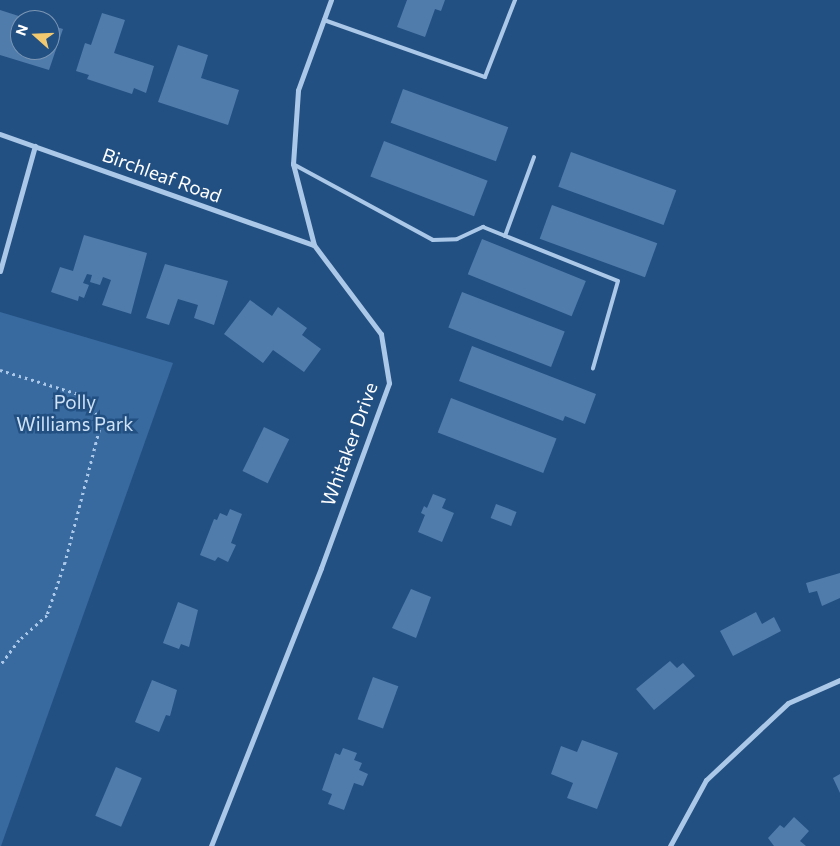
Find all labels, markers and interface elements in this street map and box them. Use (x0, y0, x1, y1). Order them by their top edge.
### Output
north arrow (10, 10, 60, 60)
text: N (12, 22, 31, 38)
street label: Birchleaf Road (99, 143, 225, 207)
street label: Whitaker Drive (316, 379, 382, 509)
park label: Polly Williams Park (16, 391, 134, 435)

